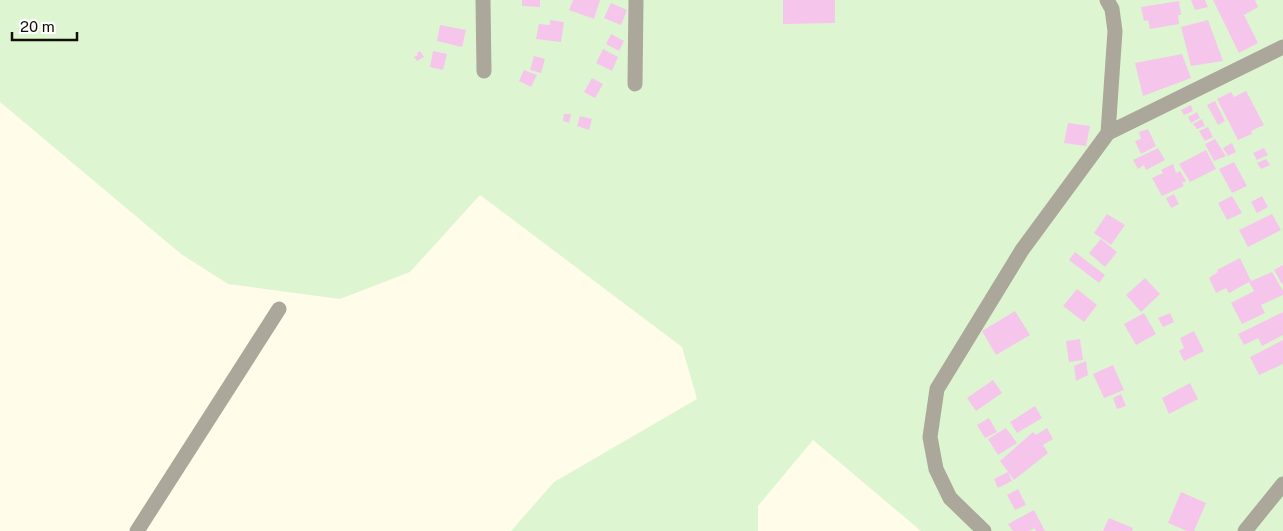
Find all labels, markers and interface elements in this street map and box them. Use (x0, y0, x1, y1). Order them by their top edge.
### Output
scale bar (12, 10, 78, 42)
text: 20 m (20, 18, 55, 35)

